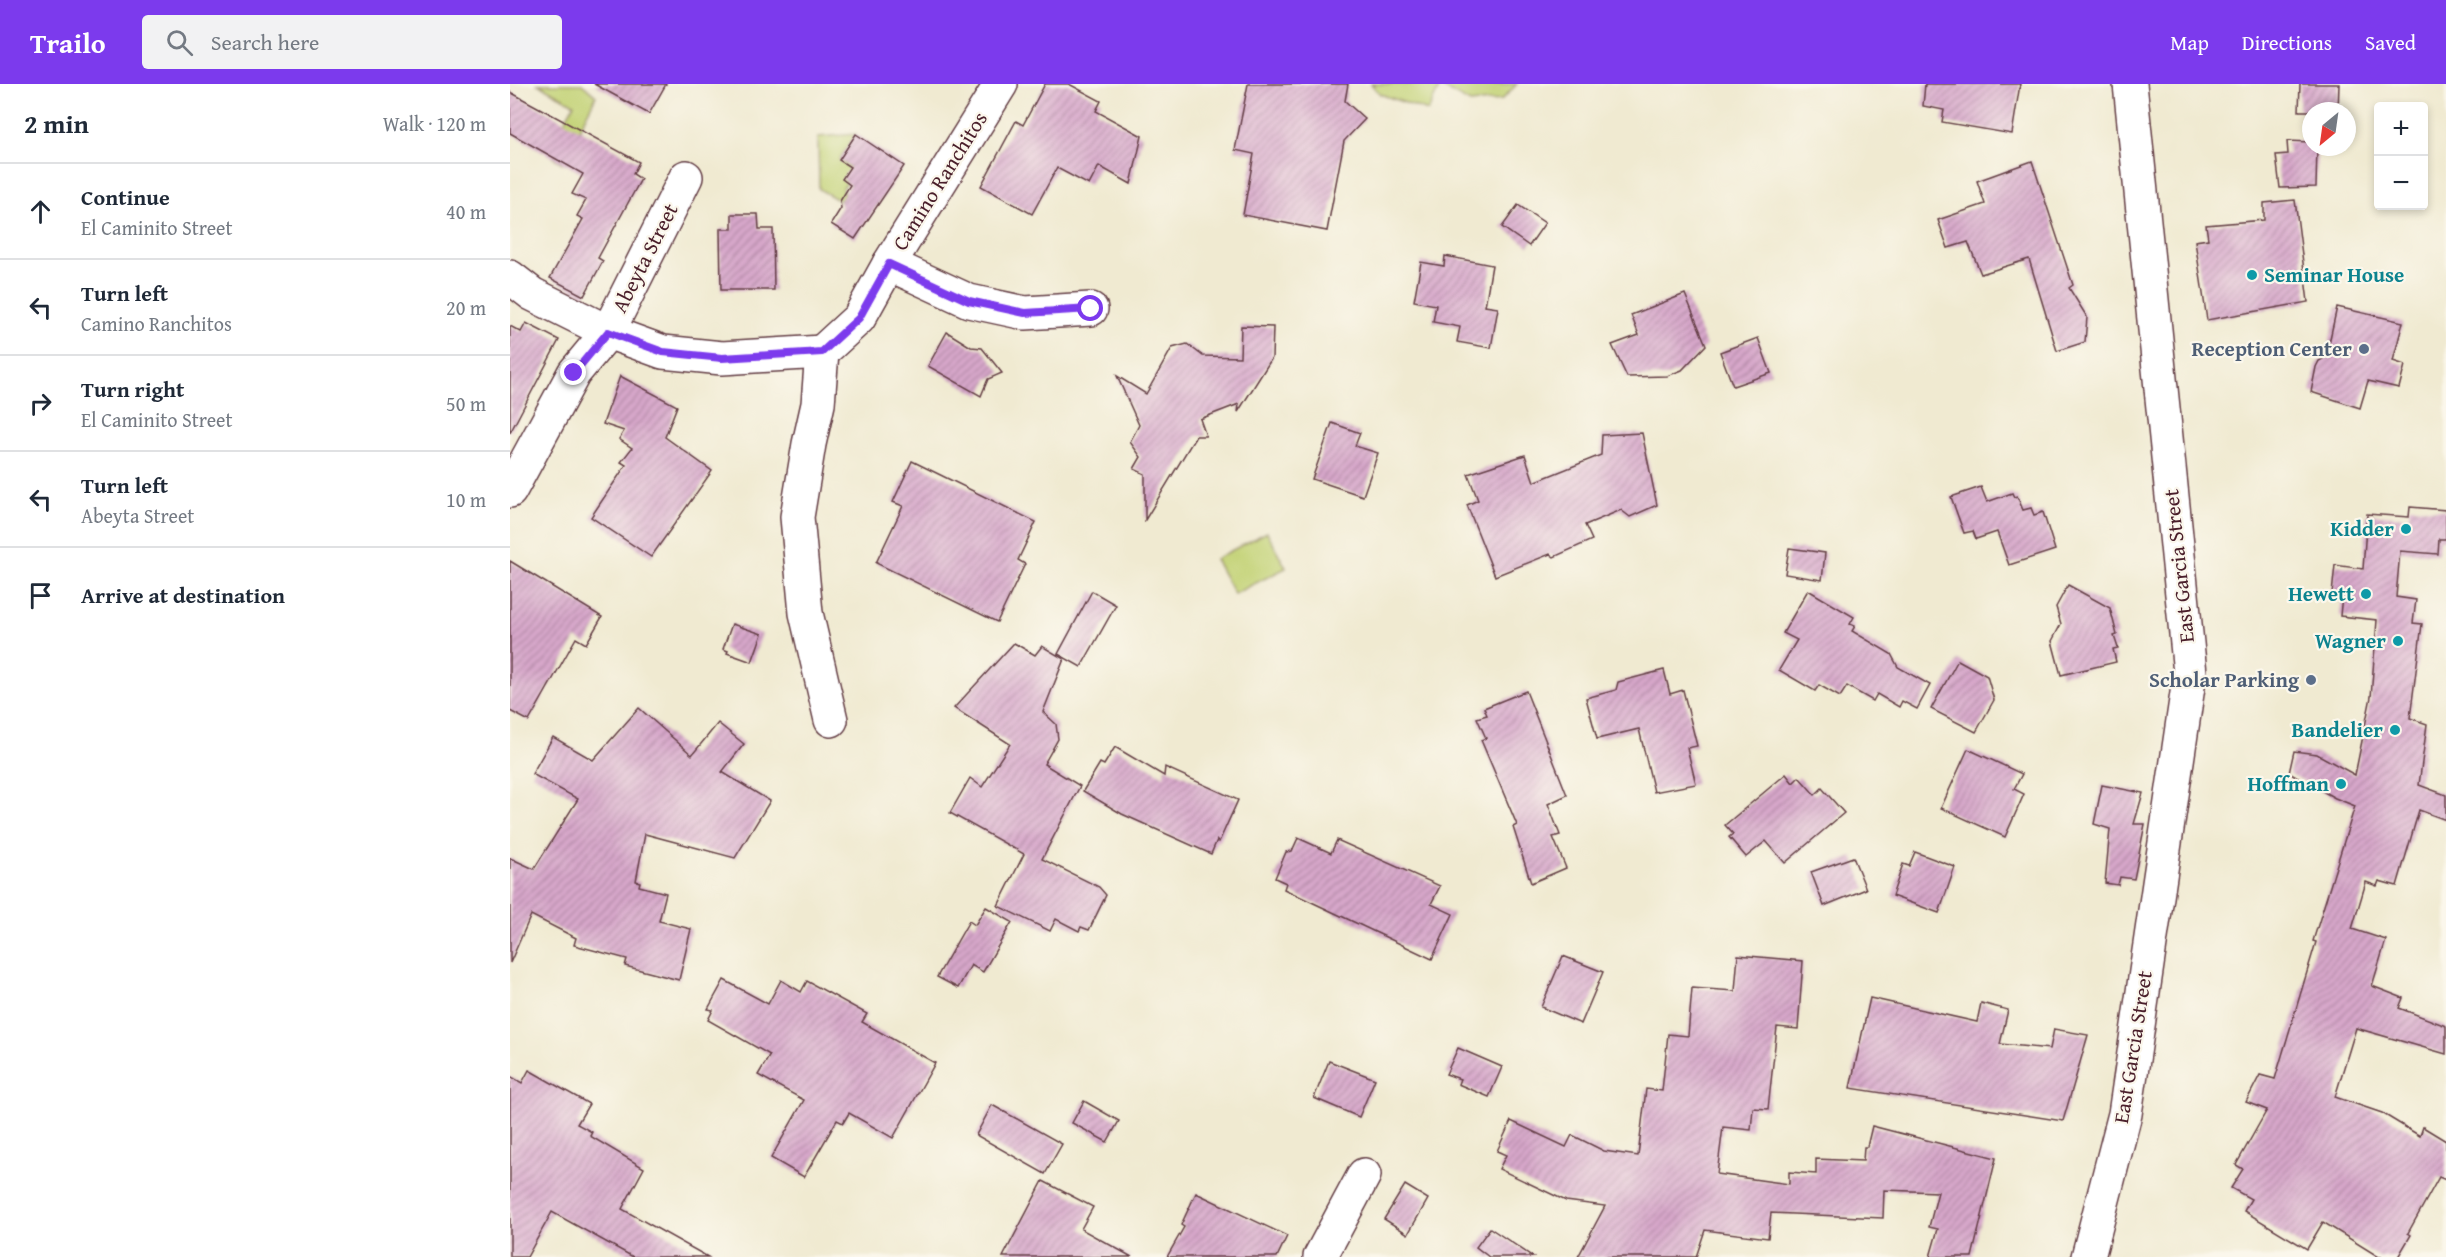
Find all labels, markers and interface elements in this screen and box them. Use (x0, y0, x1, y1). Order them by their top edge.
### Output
search box (142, 15, 562, 69)
text: Trailo (30, 22, 106, 63)
icon: search (163, 26, 196, 59)
text: Search here (211, 26, 319, 58)
text: Map (2170, 27, 2209, 58)
text: Directions (2242, 27, 2332, 58)
text: Saved (2365, 27, 2416, 58)
north arrow (2302, 102, 2356, 156)
map controls (2374, 102, 2428, 210)
button: + (2374, 102, 2428, 156)
text: 2 min (24, 104, 89, 143)
street label: Camino Ranchitos (884, 105, 995, 256)
text: Walk · 120 m (383, 109, 486, 138)
button: − (2374, 156, 2428, 210)
text: Continue (81, 181, 170, 213)
icon: ahead (24, 195, 57, 228)
text: 40 m (446, 197, 486, 226)
street label: Abeyta Street (604, 197, 686, 318)
text: El Caminito Street (81, 213, 233, 242)
place label: Seminar House (2264, 259, 2404, 290)
marker: Seminar House (2245, 268, 2259, 282)
text: Turn left (81, 277, 168, 309)
icon: left (24, 291, 57, 324)
text: 20 m (446, 293, 486, 322)
route start (1077, 295, 1103, 321)
text: Camino Ranchitos (81, 309, 232, 338)
place label: Reception Center (2192, 333, 2352, 364)
marker: Reception Center (2357, 342, 2371, 356)
route end (560, 359, 586, 385)
text: Turn right (81, 373, 184, 405)
icon: right (24, 387, 57, 420)
text: 50 m (446, 389, 486, 418)
text: El Caminito Street (81, 405, 233, 434)
text: Turn left (81, 469, 168, 501)
icon: left (24, 483, 57, 516)
text: 10 m (446, 485, 486, 514)
street label: East Garcia Street (2155, 487, 2202, 644)
text: Abeyta Street (81, 501, 194, 530)
place label: Kidder (2330, 513, 2394, 544)
marker: Kidder (2399, 522, 2413, 536)
place label: Hewett (2288, 578, 2354, 609)
icon: arrive (24, 579, 57, 612)
text: Arrive at destination (81, 579, 285, 611)
marker: Hewett (2359, 587, 2373, 601)
place label: Wagner (2315, 625, 2386, 656)
marker: Wagner (2391, 634, 2405, 648)
place label: Scholar Parking (2149, 664, 2300, 695)
marker: Scholar Parking (2304, 673, 2318, 687)
place label: Bandelier (2291, 714, 2383, 745)
marker: Bandelier (2388, 723, 2402, 737)
place label: Hoffman (2247, 768, 2330, 799)
marker: Hoffman (2334, 777, 2348, 791)
street label: East Garcia Street (2105, 968, 2160, 1126)

